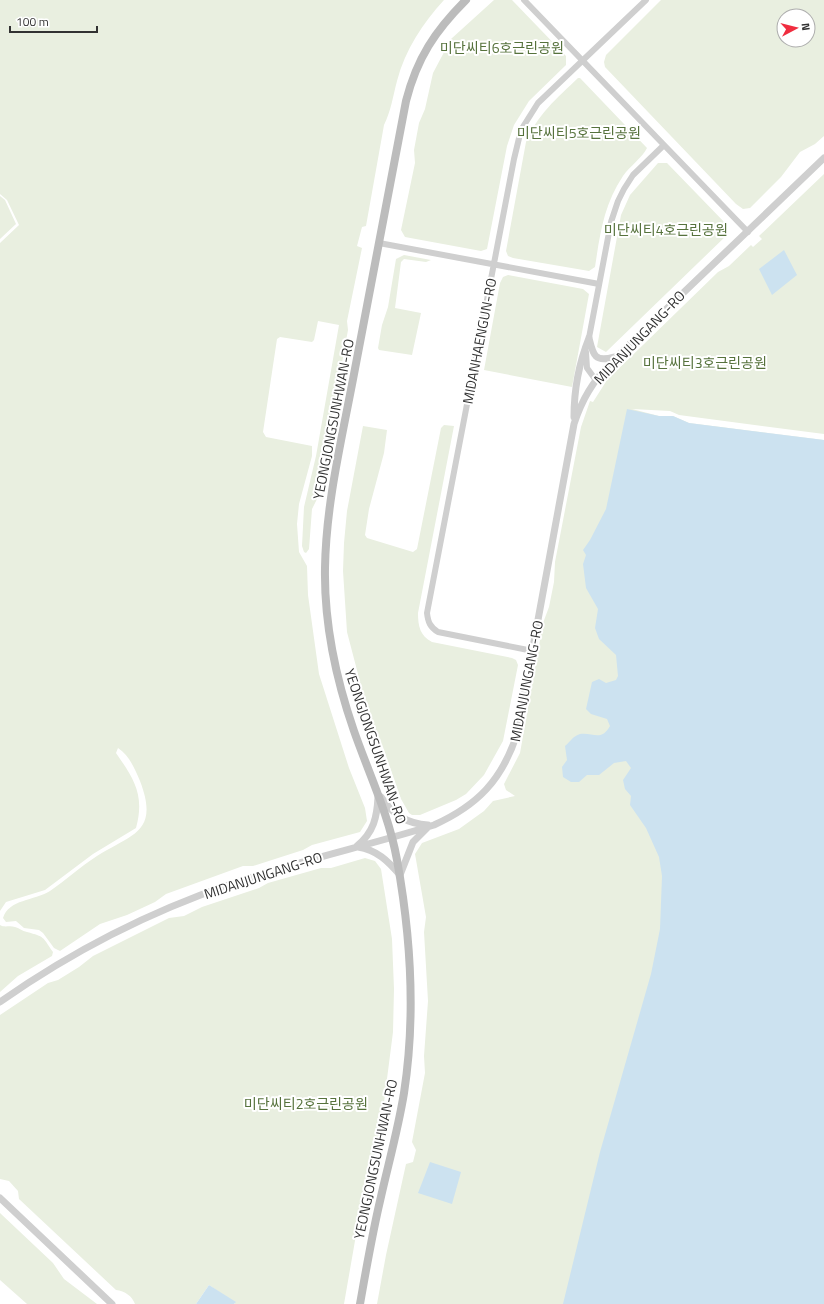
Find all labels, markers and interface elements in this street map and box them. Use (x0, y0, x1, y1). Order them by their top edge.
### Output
scale bar (10, 8, 97, 34)
north arrow (776, 8, 816, 48)
text: 100 m (16, 12, 49, 31)
text: N (798, 22, 814, 32)
park label: 미단씨티6호근린공원 (440, 37, 564, 58)
park label: 미단씨티5호근린공원 (517, 122, 641, 143)
park label: 미단씨티4호근린공원 (604, 219, 728, 240)
street label: MIDANHAENGUN-RO (456, 276, 502, 406)
street label: MIDANJUNGANG-RO (589, 285, 689, 389)
street label: YEONGJONGSUNHWAN-RO (307, 337, 359, 501)
park label: 미단씨티3호근린공원 (643, 352, 767, 373)
street label: MIDANJUNGANG-RO (504, 618, 548, 744)
street label: YEONGJONGSUNHWAN-RO (340, 665, 412, 827)
street label: MIDANJUNGANG-RO (201, 846, 325, 904)
street label: YEONGJONGSUNHWAN-RO (348, 1077, 402, 1241)
park label: 미단씨티2호근린공원 (244, 1093, 368, 1114)

